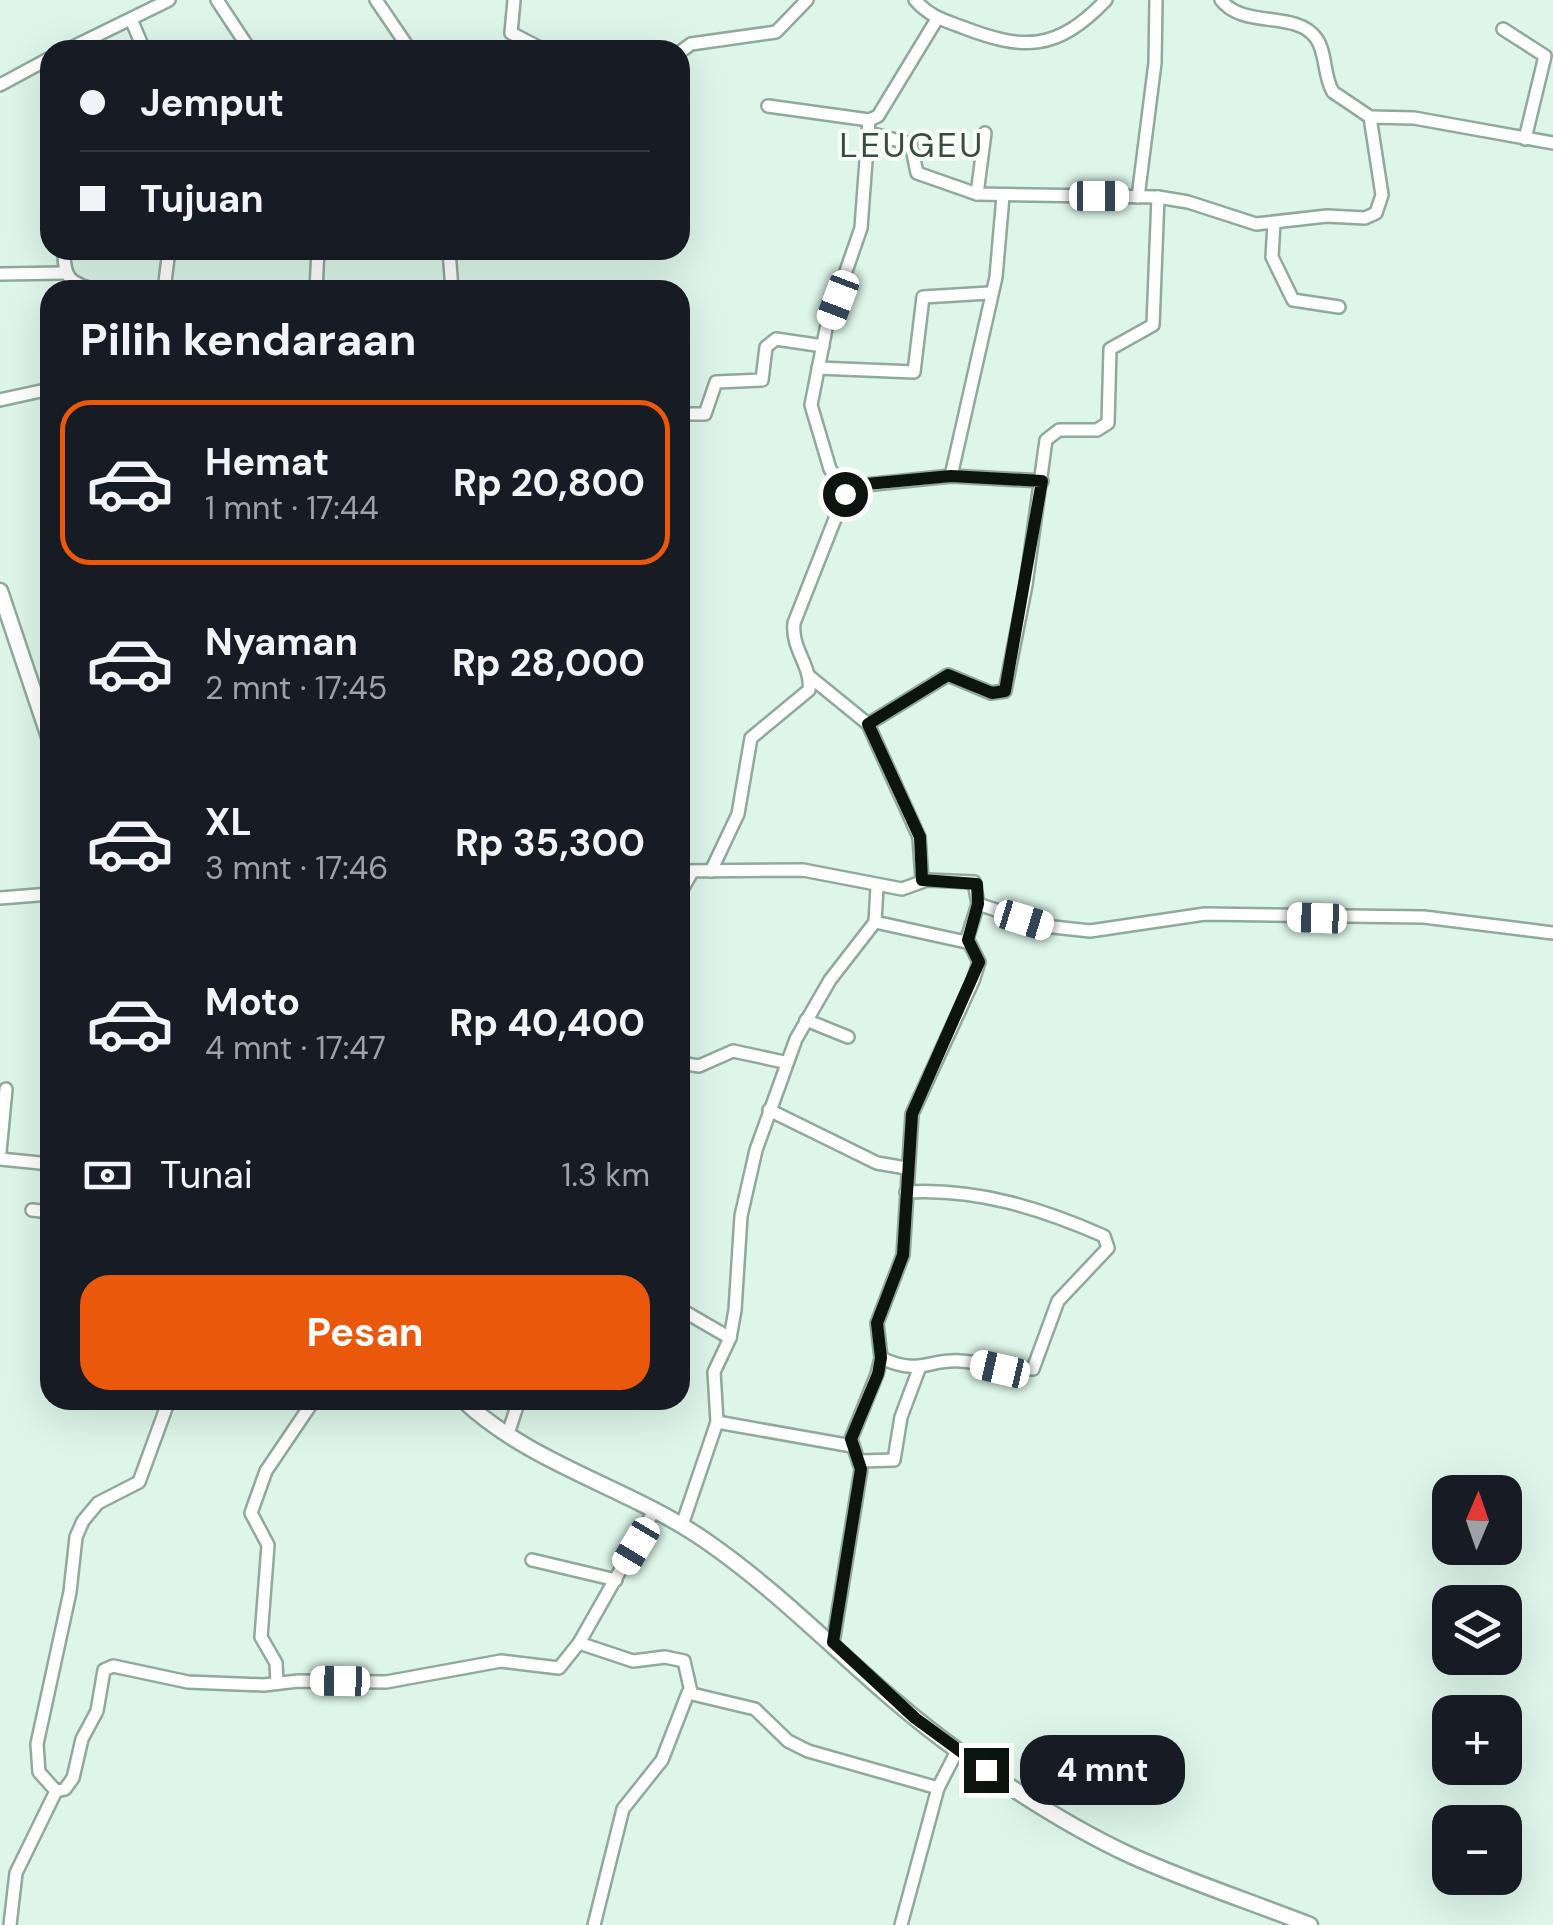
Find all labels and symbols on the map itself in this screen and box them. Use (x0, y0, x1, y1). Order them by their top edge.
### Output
district label: LEUGEU (839, 122, 985, 168)
car (1069, 181, 1129, 211)
car (813, 267, 863, 333)
route start (823, 472, 868, 517)
car (991, 897, 1057, 943)
car (1286, 902, 1348, 934)
car (967, 1348, 1033, 1390)
north arrow (1432, 1475, 1522, 1565)
car (608, 1513, 664, 1579)
car (310, 1665, 370, 1697)
callout: 4 mnt (1021, 1735, 1186, 1805)
route end (964, 1748, 1009, 1793)

